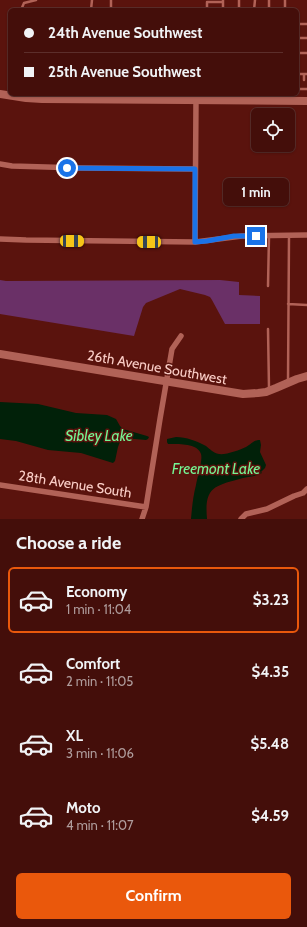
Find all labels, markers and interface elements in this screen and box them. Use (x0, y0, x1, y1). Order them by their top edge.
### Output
text: 24th Avenue Southwest (48, 24, 202, 42)
text: 25th Avenue Southwest (48, 63, 201, 81)
map controls (251, 108, 295, 152)
button: locate (251, 108, 295, 152)
route start (58, 159, 76, 177)
callout: 1 min (223, 178, 289, 206)
text: 1 min (241, 184, 271, 200)
route end (247, 227, 265, 245)
car (60, 235, 84, 247)
car (137, 236, 161, 248)
street label: 26th Avenue Southwest (86, 346, 228, 388)
water label: Sibley Lake (65, 427, 133, 445)
water label: Freemont Lake (172, 460, 260, 478)
street label: 28th Avenue South (17, 466, 133, 502)
text: Choose a ride (16, 532, 121, 554)
icon: car (18, 582, 54, 618)
text: Economy (66, 583, 127, 601)
text: $3.23 (253, 591, 289, 609)
text: 1 min · 11:04 (66, 601, 131, 617)
icon: car (18, 654, 54, 690)
text: Comfort (66, 655, 120, 673)
text: $4.35 (252, 663, 289, 681)
text: 2 min · 11:05 (66, 673, 133, 689)
icon: car (18, 726, 54, 762)
text: XL (66, 727, 83, 745)
text: $5.48 (251, 735, 289, 753)
text: 3 min · 11:06 (66, 745, 134, 761)
icon: car (18, 798, 54, 834)
text: Moto (66, 799, 100, 817)
text: $4.59 (251, 807, 289, 825)
text: 4 min · 11:07 (66, 817, 133, 833)
button: Confirm (16, 873, 291, 919)

